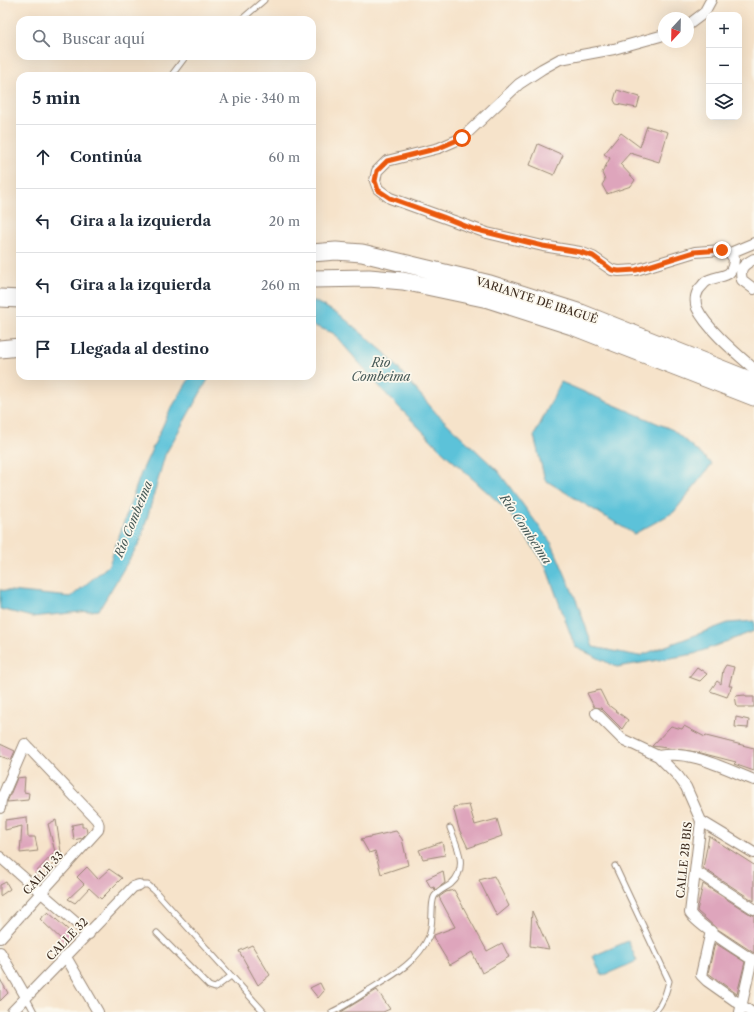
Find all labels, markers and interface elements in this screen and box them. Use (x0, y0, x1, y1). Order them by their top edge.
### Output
north arrow (658, 12, 694, 48)
map controls (706, 12, 742, 120)
button: + (706, 12, 742, 48)
search box (16, 16, 316, 60)
icon: search (30, 27, 52, 49)
text: Buscar aquí (62, 29, 145, 48)
button: − (706, 48, 742, 84)
button: layers (706, 84, 742, 120)
text: 5 min (32, 88, 80, 108)
text: A pie · 340 m (219, 90, 300, 106)
route start (453, 129, 471, 147)
icon: ahead (32, 146, 54, 168)
text: Continúa (70, 147, 142, 166)
text: 60 m (269, 149, 300, 165)
icon: left (32, 210, 54, 232)
text: Gira a la izquierda (70, 211, 211, 230)
text: 20 m (269, 213, 300, 229)
route end (713, 241, 731, 259)
street label: VARIANTE DE IBAGUÉ (473, 273, 600, 326)
icon: left (32, 274, 54, 296)
text: Gira a la izquierda (70, 275, 211, 294)
text: 260 m (261, 277, 300, 293)
icon: arrive (32, 338, 54, 360)
text: Llegada al destino (70, 339, 209, 358)
water label: Rio Combeima (352, 355, 410, 384)
water label: Río Combeima (110, 479, 155, 560)
water label: Río Combeima (496, 490, 555, 567)
street label: CALLE 2B BIS (673, 821, 695, 899)
street label: CALLE 33 (20, 848, 66, 898)
street label: CALLE 32 (43, 915, 91, 963)

